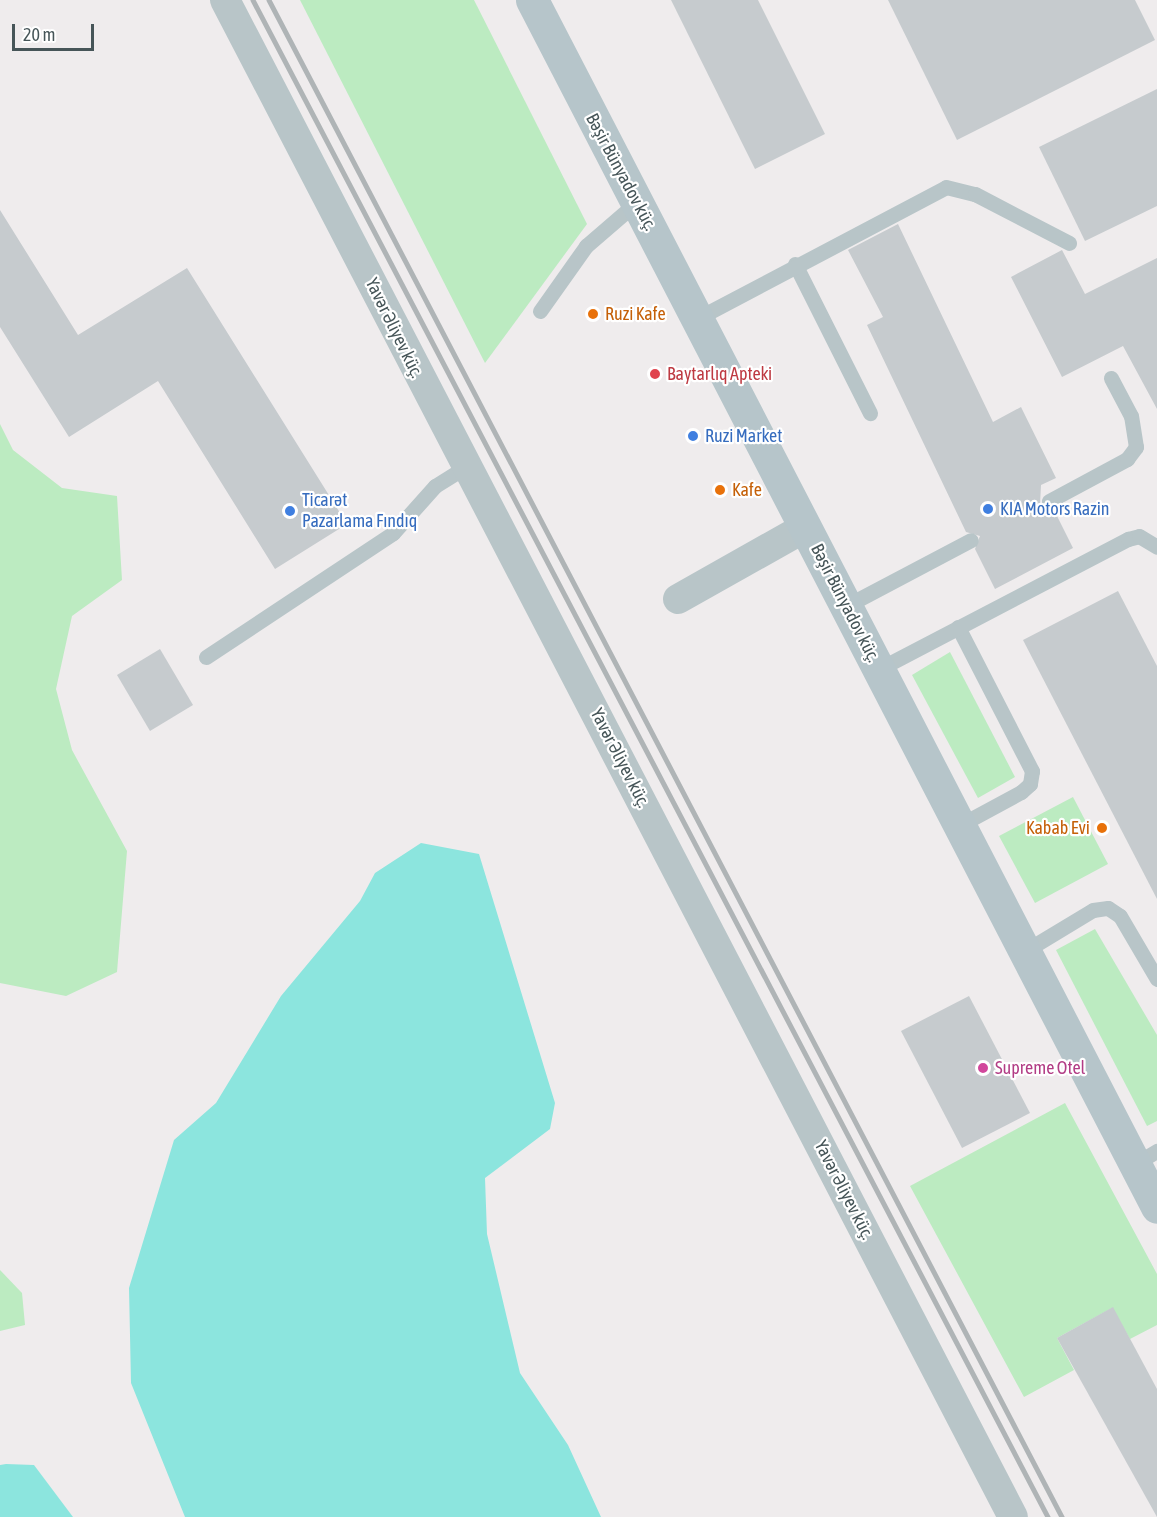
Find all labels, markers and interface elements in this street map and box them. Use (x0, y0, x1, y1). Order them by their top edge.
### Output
scale bar (15, 12, 98, 50)
text: 20 m (23, 24, 55, 45)
street label: Bəşir Bünyadov küç. (581, 110, 661, 234)
street label: Yavər Əliyev küç. (361, 275, 427, 381)
place label: Ruzi Kafe (605, 303, 666, 325)
marker: Ruzi Kafe (586, 307, 600, 321)
place label: Baytarlıq Apteki (667, 363, 772, 385)
marker: Baytarlıq Apteki (648, 367, 662, 381)
place label: Ruzi Market (705, 425, 782, 447)
marker: Ruzi Market (686, 429, 700, 443)
place label: Kafe (732, 479, 762, 501)
marker: Kafe (713, 483, 727, 497)
place label: Ticarət Pazarlama Fındıq (302, 490, 417, 532)
place label: KIA Motors Razin (1000, 498, 1110, 520)
marker: KIA Motors Razin (981, 502, 995, 516)
marker: Ticarət Pazarlama Fındıq (283, 504, 297, 518)
street label: Bəşir Bünyadov küç. (806, 540, 884, 666)
street label: Yavər Əliyev küç. (586, 705, 654, 811)
place label: Kabab Evi (1026, 817, 1090, 839)
marker: Kabab Evi (1095, 821, 1109, 835)
place label: Supreme Otel (995, 1057, 1085, 1079)
marker: Supreme Otel (976, 1061, 990, 1075)
street label: Yavər Əliyev küç. (810, 1137, 878, 1243)

